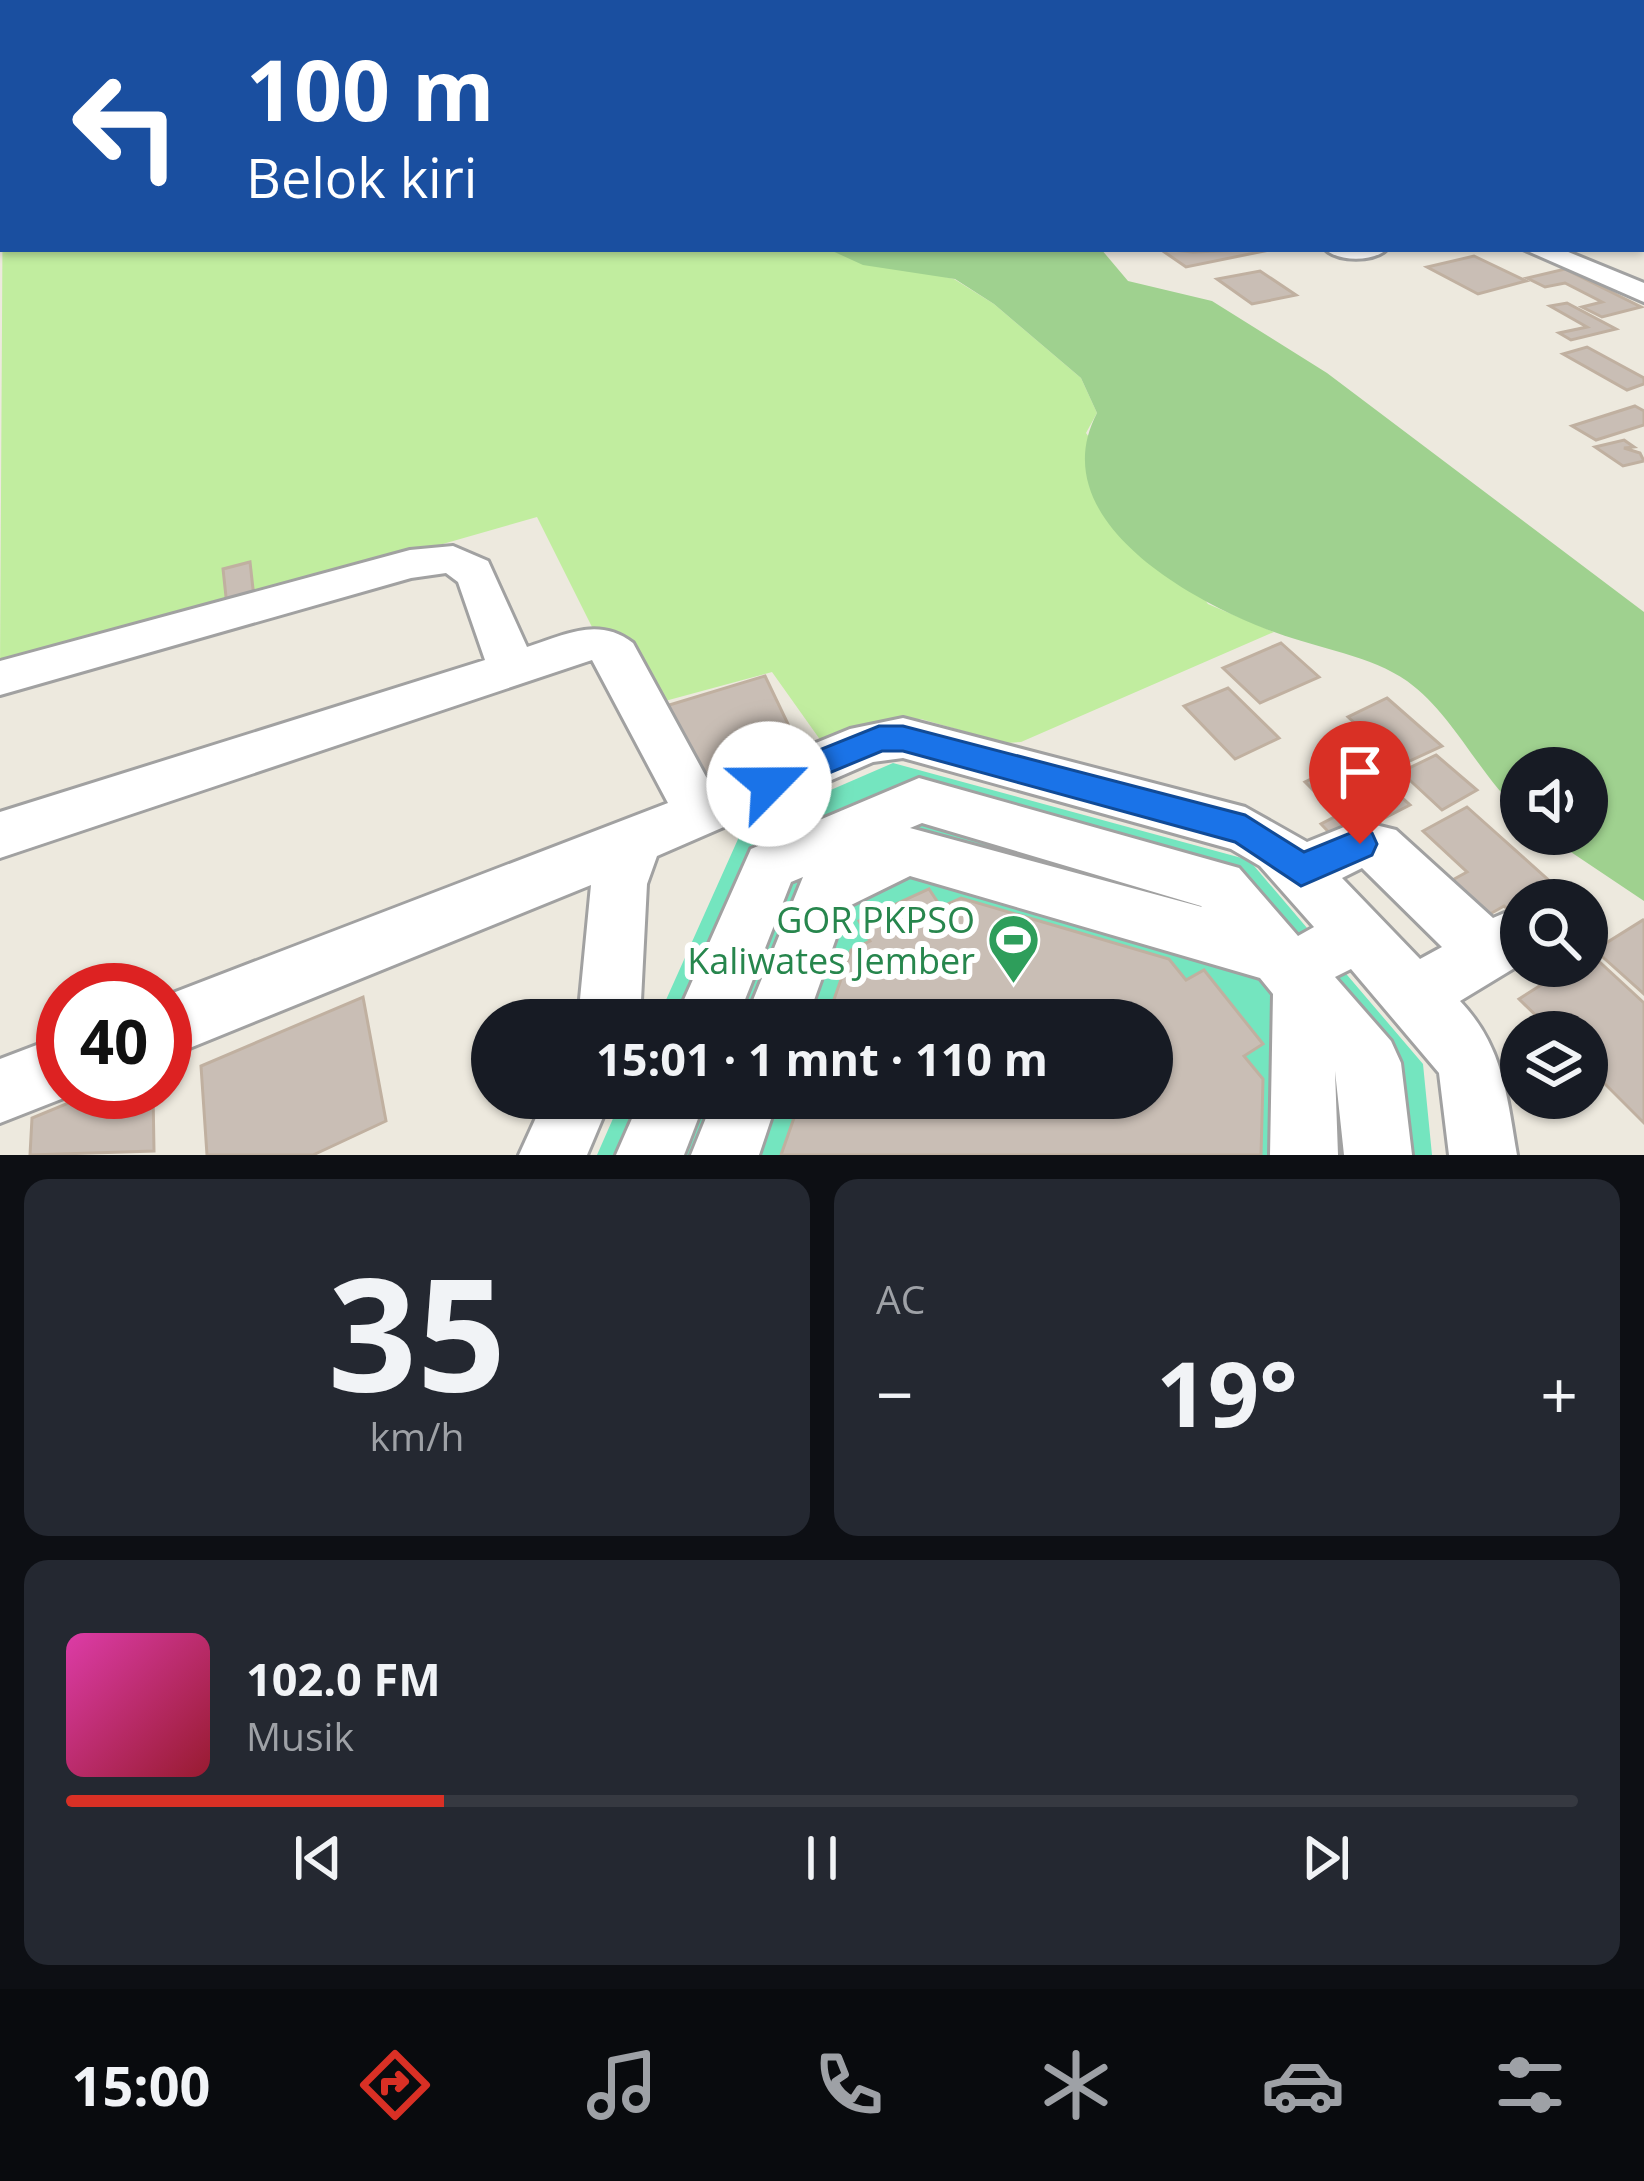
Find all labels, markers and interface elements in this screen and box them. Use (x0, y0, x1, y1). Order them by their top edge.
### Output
text: 100 m (246, 31, 494, 146)
icon: left (48, 48, 204, 204)
text: Belok kiri (246, 140, 477, 214)
position arrow (706, 721, 832, 847)
pin (1309, 721, 1411, 844)
icon: arrive (1327, 739, 1393, 805)
map controls (1500, 747, 1608, 1119)
button: sound (1500, 747, 1608, 855)
button: search (1500, 879, 1608, 987)
place label: GOR PKPSO Kaliwates Jember (687, 895, 975, 985)
sports icon: GOR PKPSO Kaliwates Jember (986, 912, 1042, 986)
speed limit sign: 40 (36, 963, 192, 1119)
button: layers (1500, 1011, 1608, 1119)
text: 15:01 · 1 mnt · 110 m (596, 1028, 1048, 1089)
text: 35 (328, 1224, 506, 1437)
text: AC (876, 1272, 925, 1325)
text: 19° (1156, 1331, 1298, 1453)
text: − (876, 1348, 914, 1438)
text: + (1540, 1348, 1578, 1438)
text: km/h (370, 1409, 464, 1462)
text: 102.0 FM (246, 1648, 441, 1709)
text: Musik (246, 1709, 354, 1762)
icon: previous (285, 1825, 351, 1891)
icon: pause (789, 1825, 855, 1891)
icon: next (1293, 1825, 1359, 1891)
icon: directions (353, 2043, 437, 2127)
icon: music (580, 2043, 664, 2127)
icon: phone (807, 2043, 891, 2127)
icon: climate (1034, 2043, 1118, 2127)
icon: car (1261, 2043, 1345, 2127)
icon: filters (1488, 2043, 1572, 2127)
text: 15:00 (72, 2048, 210, 2122)

